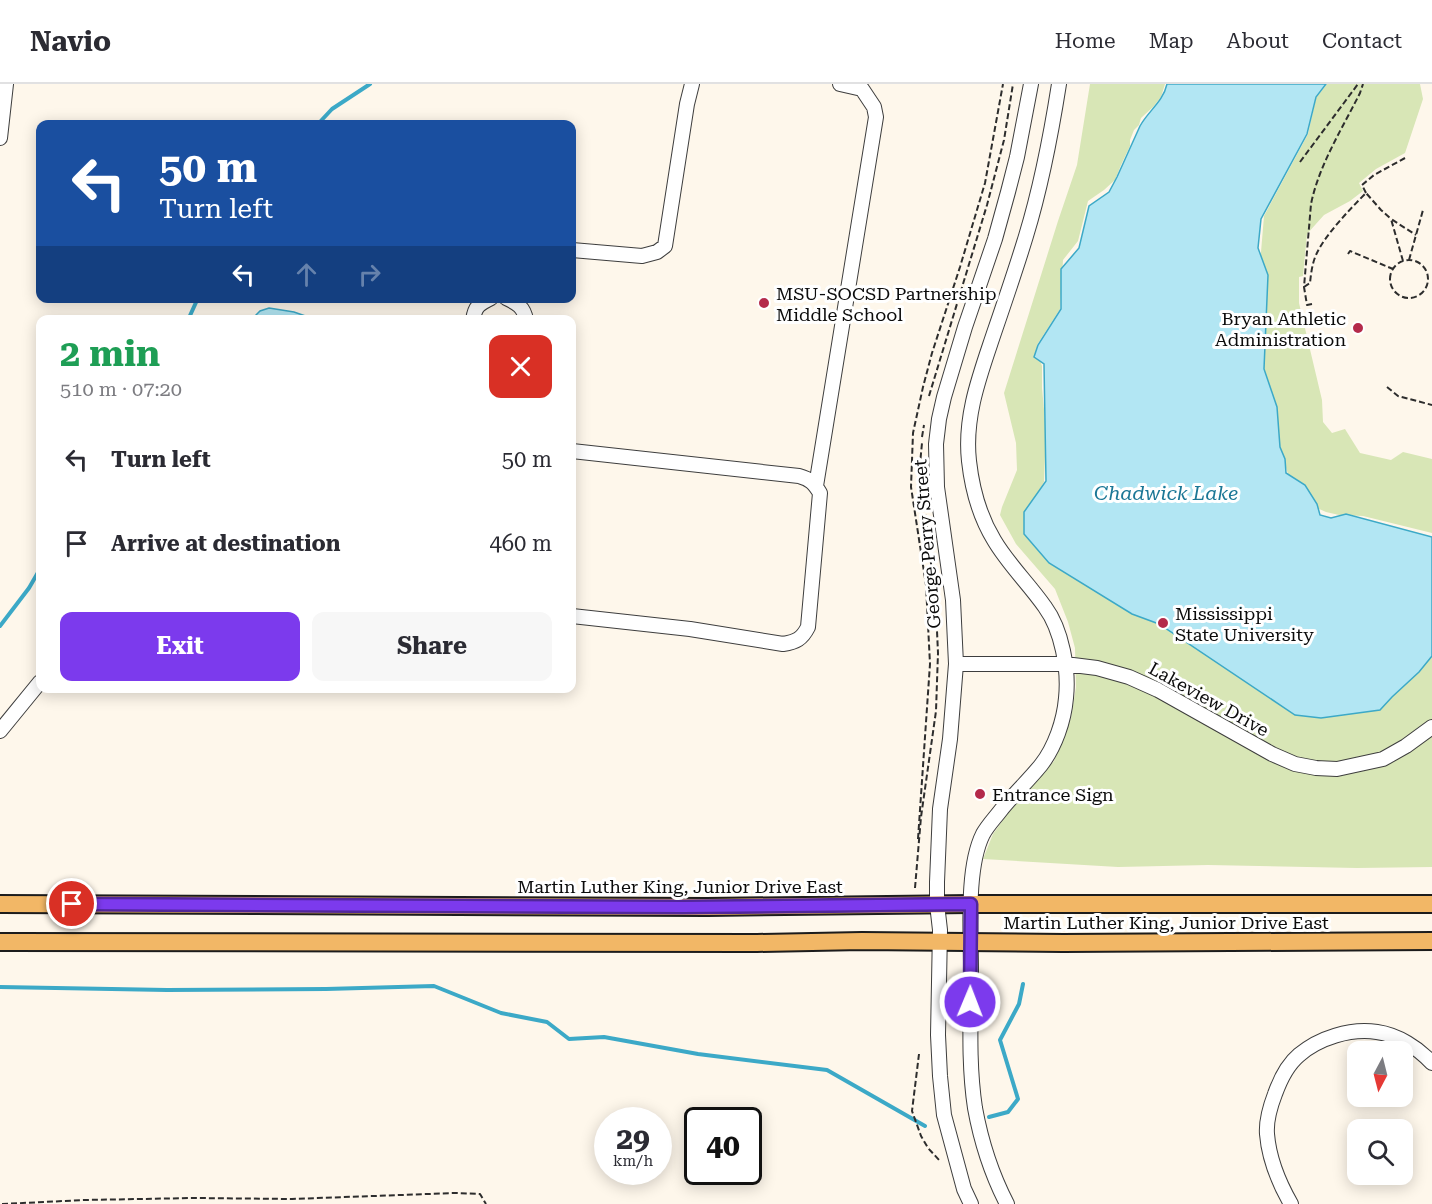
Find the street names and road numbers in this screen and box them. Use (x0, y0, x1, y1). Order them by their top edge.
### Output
street label: George Perry Street (909, 458, 945, 629)
street label: Lakeview Drive (1145, 657, 1273, 741)
street label: Martin Luther King, Junior Drive East (517, 876, 843, 897)
street label: Martin Luther King, Junior Drive East (1003, 912, 1329, 933)

